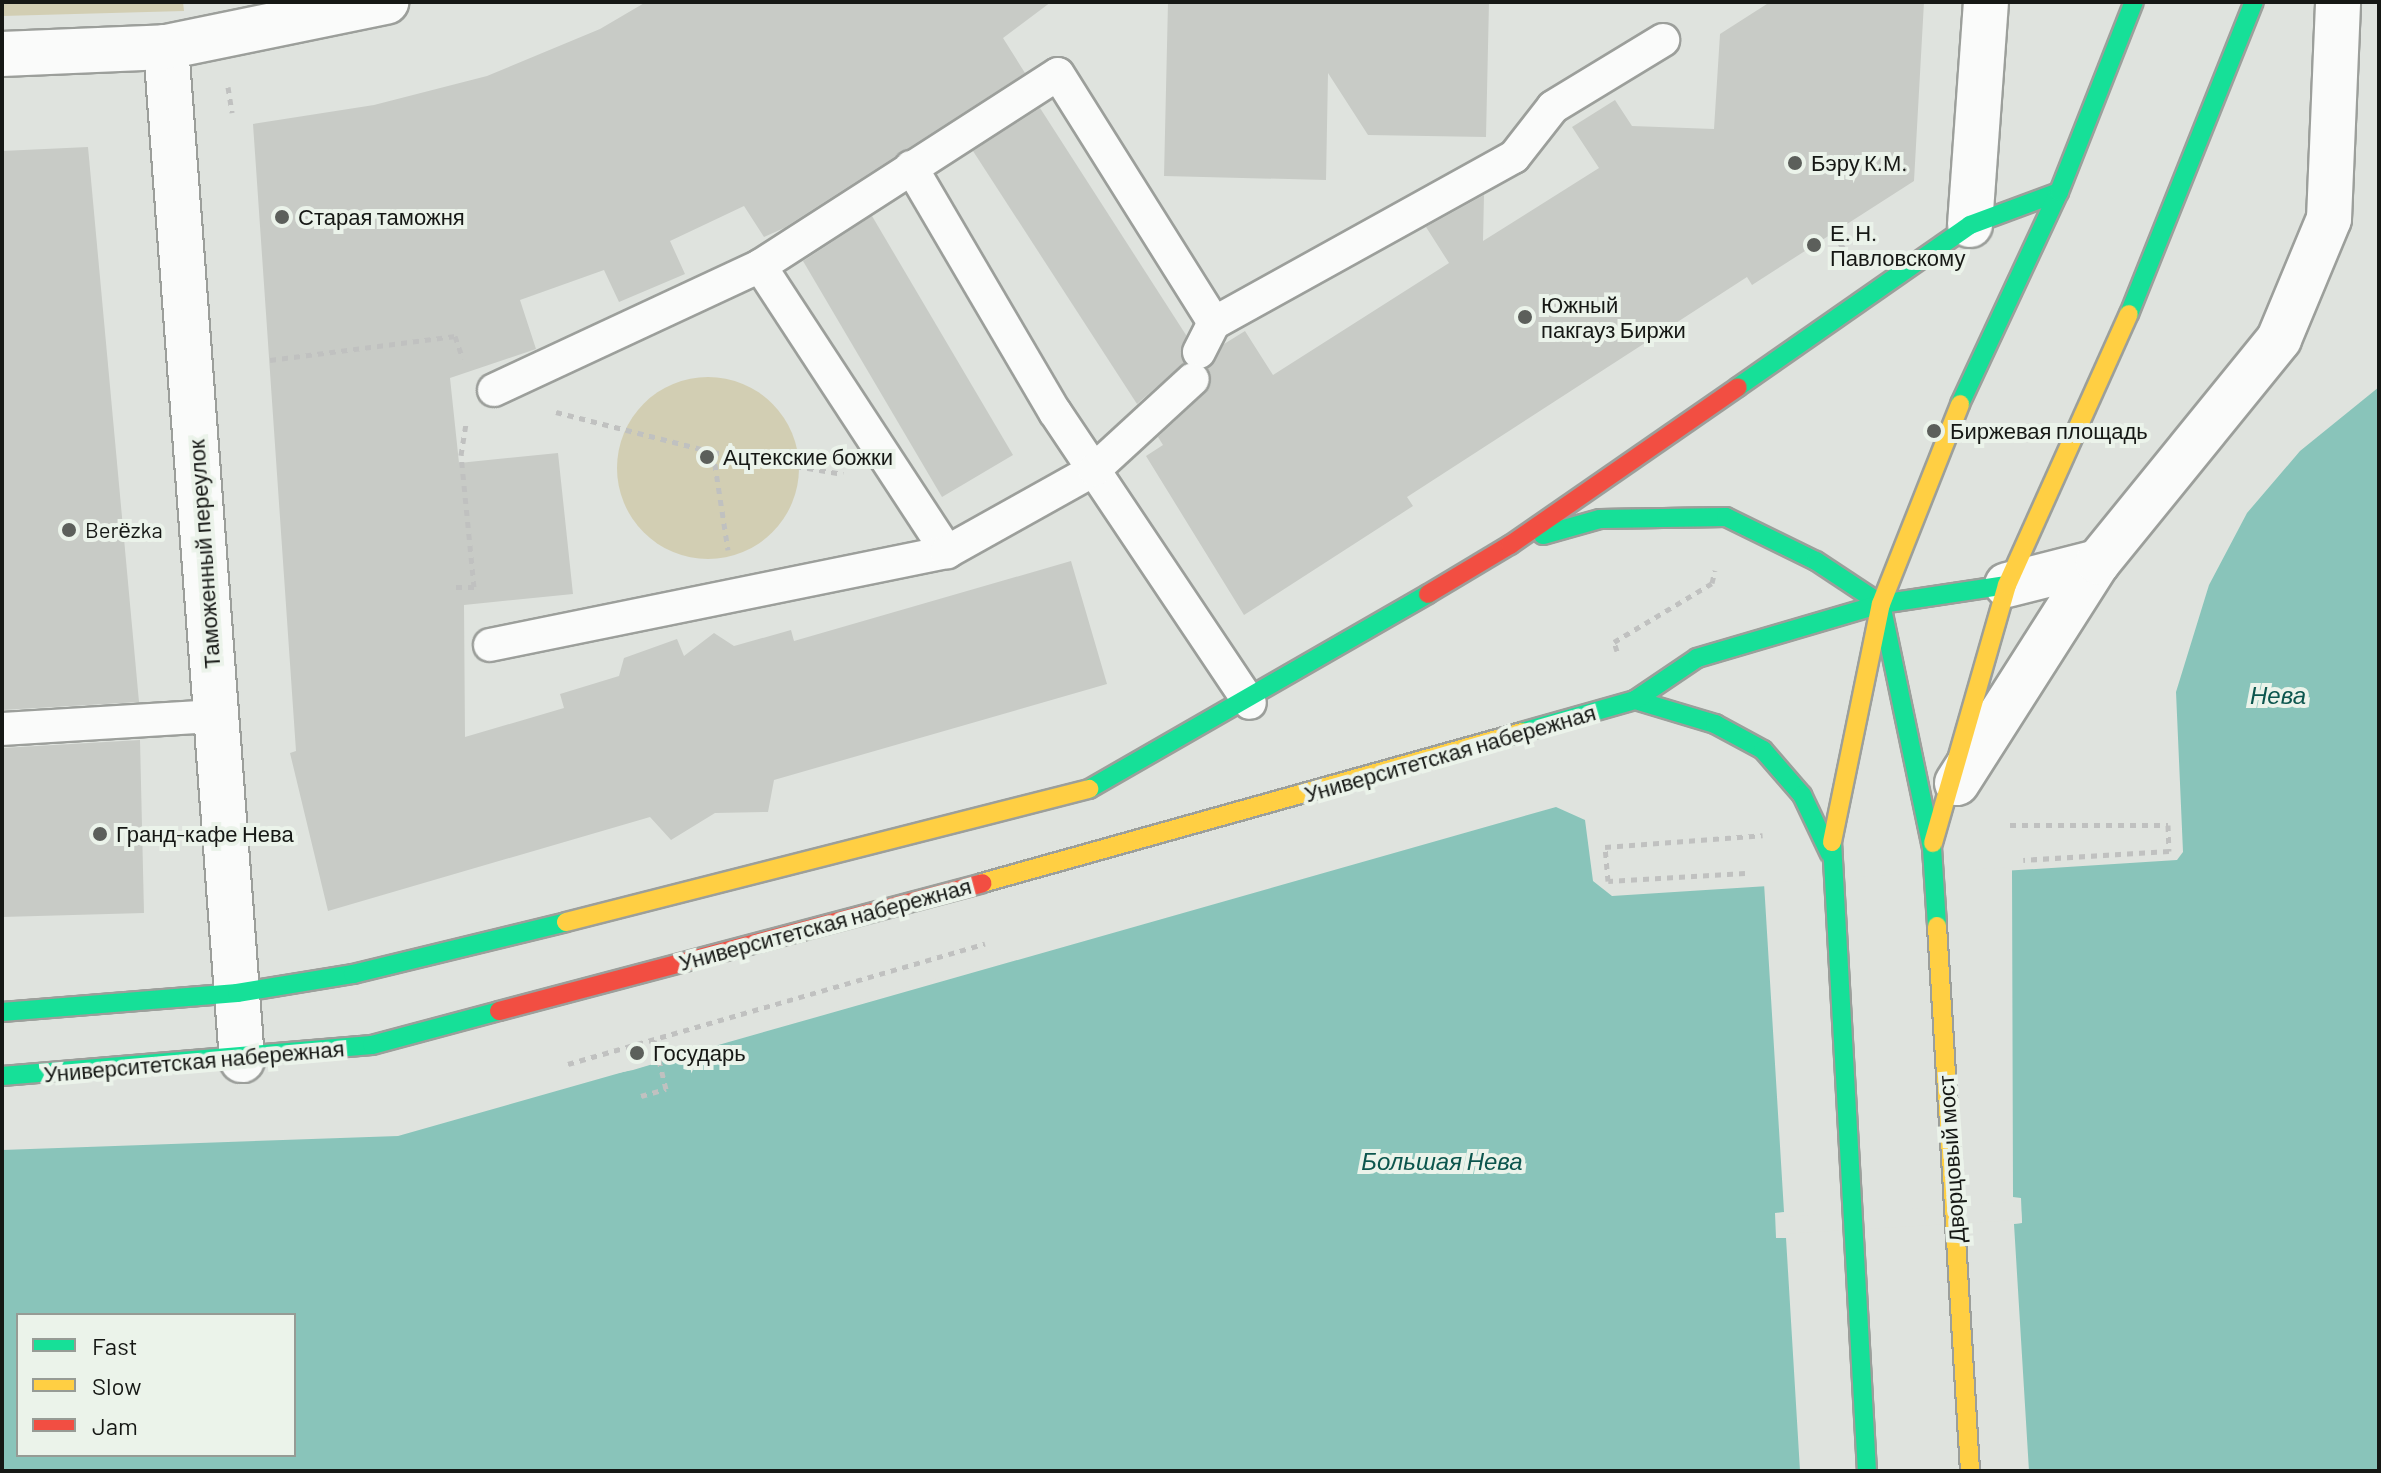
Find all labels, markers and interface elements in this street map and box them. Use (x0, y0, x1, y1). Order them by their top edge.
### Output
place label: Бэру К.М. (1811, 150, 1907, 176)
marker: Бэру К.М. (1786, 154, 1804, 172)
place label: Старая таможня (298, 204, 465, 230)
marker: Старая таможня (273, 208, 291, 226)
place label: Е. Н. Павловскому (1830, 219, 1965, 270)
marker: Е. Н. Павловскому (1805, 236, 1823, 254)
place label: Южный пакгауз Биржи (1541, 291, 1686, 342)
marker: Южный пакгауз Биржи (1516, 308, 1534, 326)
place label: Биржевая площадь (1950, 418, 2148, 444)
marker: Биржевая площадь (1925, 422, 1943, 440)
street label: Таможенный переулок (183, 439, 225, 669)
place label: Ацтекские божки (723, 444, 893, 470)
marker: Ацтекские божки (698, 448, 716, 466)
place label: Berёzka (85, 517, 163, 543)
marker: Berёzka (60, 521, 78, 539)
water label: Нева (2250, 681, 2306, 709)
street label: Университетская набережная (1301, 699, 1599, 807)
place label: Гранд-кафе Нева (116, 821, 294, 847)
marker: Гранд-кафе Нева (91, 825, 109, 843)
street label: Университетская набережная (676, 872, 974, 976)
street label: Университетская набережная (43, 1035, 345, 1087)
place label: Государь (653, 1040, 746, 1066)
marker: Государь (628, 1044, 646, 1062)
street label: Дворцовый мост (1932, 1074, 1970, 1244)
water label: Большая Нева (1361, 1147, 1523, 1175)
legend (16, 1313, 296, 1457)
text: Fast (92, 1331, 137, 1360)
text: Slow (92, 1371, 141, 1400)
text: Jam (92, 1411, 138, 1440)

